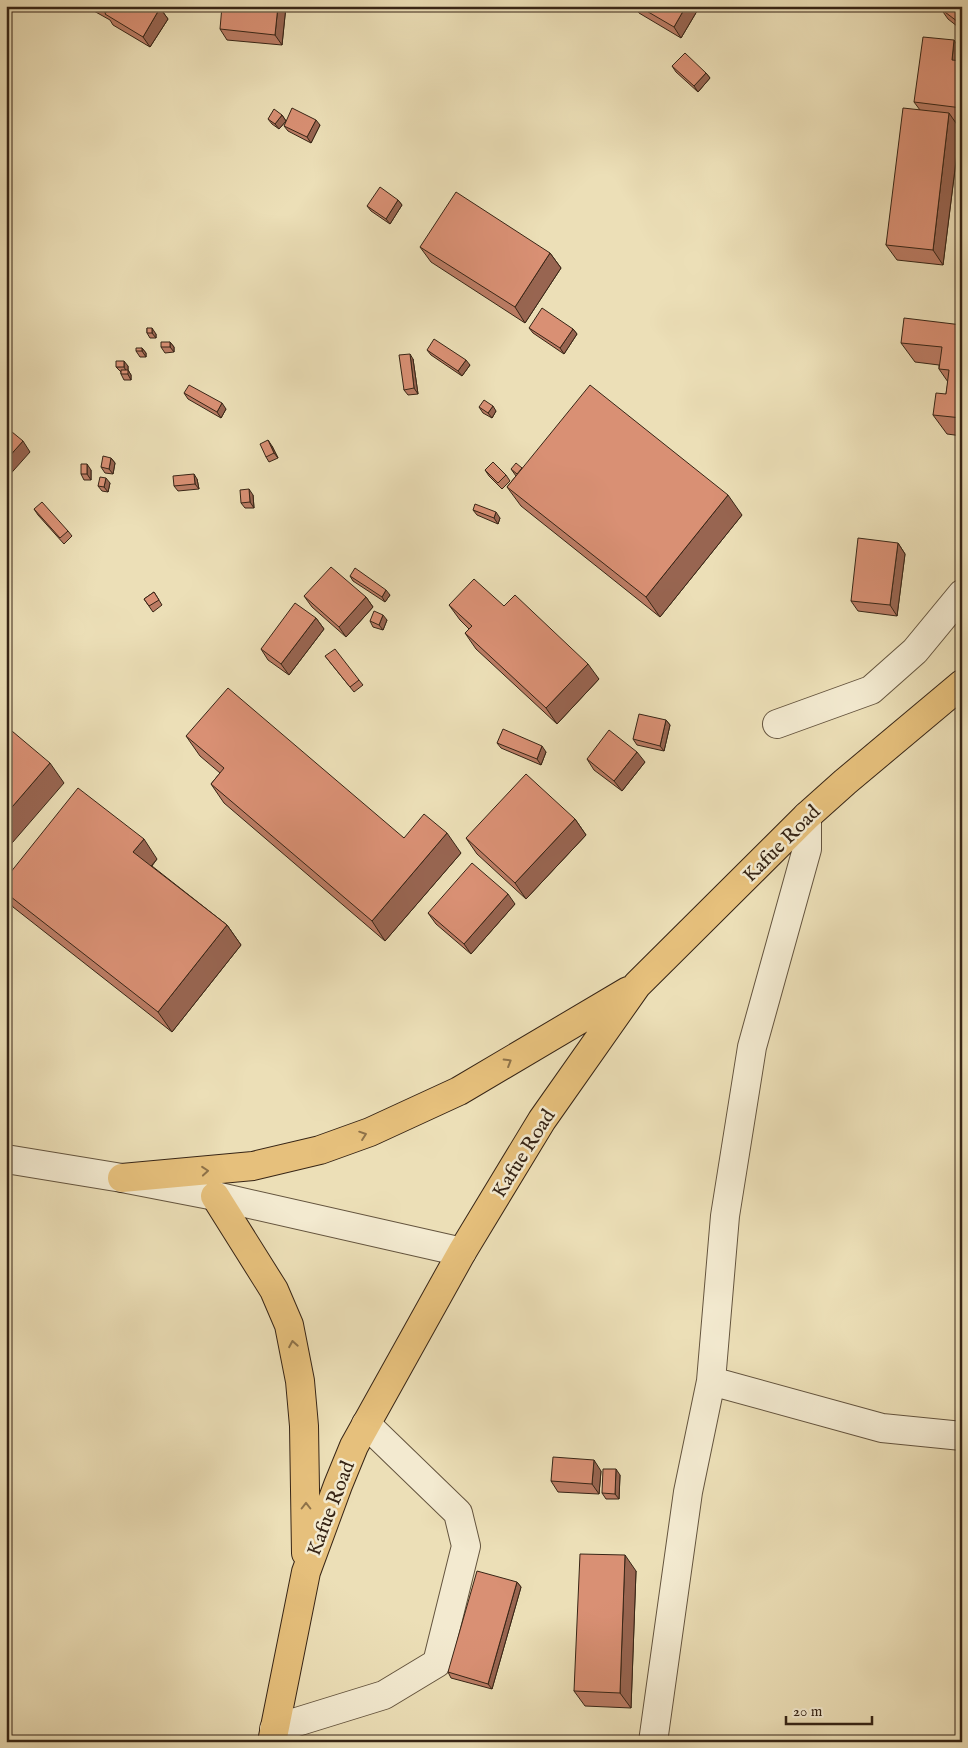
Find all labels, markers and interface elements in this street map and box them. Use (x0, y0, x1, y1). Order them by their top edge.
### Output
street label: Kafue Road (738, 800, 826, 888)
one-way arrow (503, 1059, 512, 1069)
street label: Kafue Road (487, 1105, 561, 1203)
one-way arrow (358, 1130, 367, 1140)
one-way arrow (202, 1165, 210, 1176)
one-way arrow (288, 1340, 298, 1349)
street label: Kafue Road (302, 1457, 361, 1559)
one-way arrow (301, 1502, 311, 1510)
scale bar (786, 1693, 872, 1725)
text: 20 m (793, 1702, 823, 1721)

